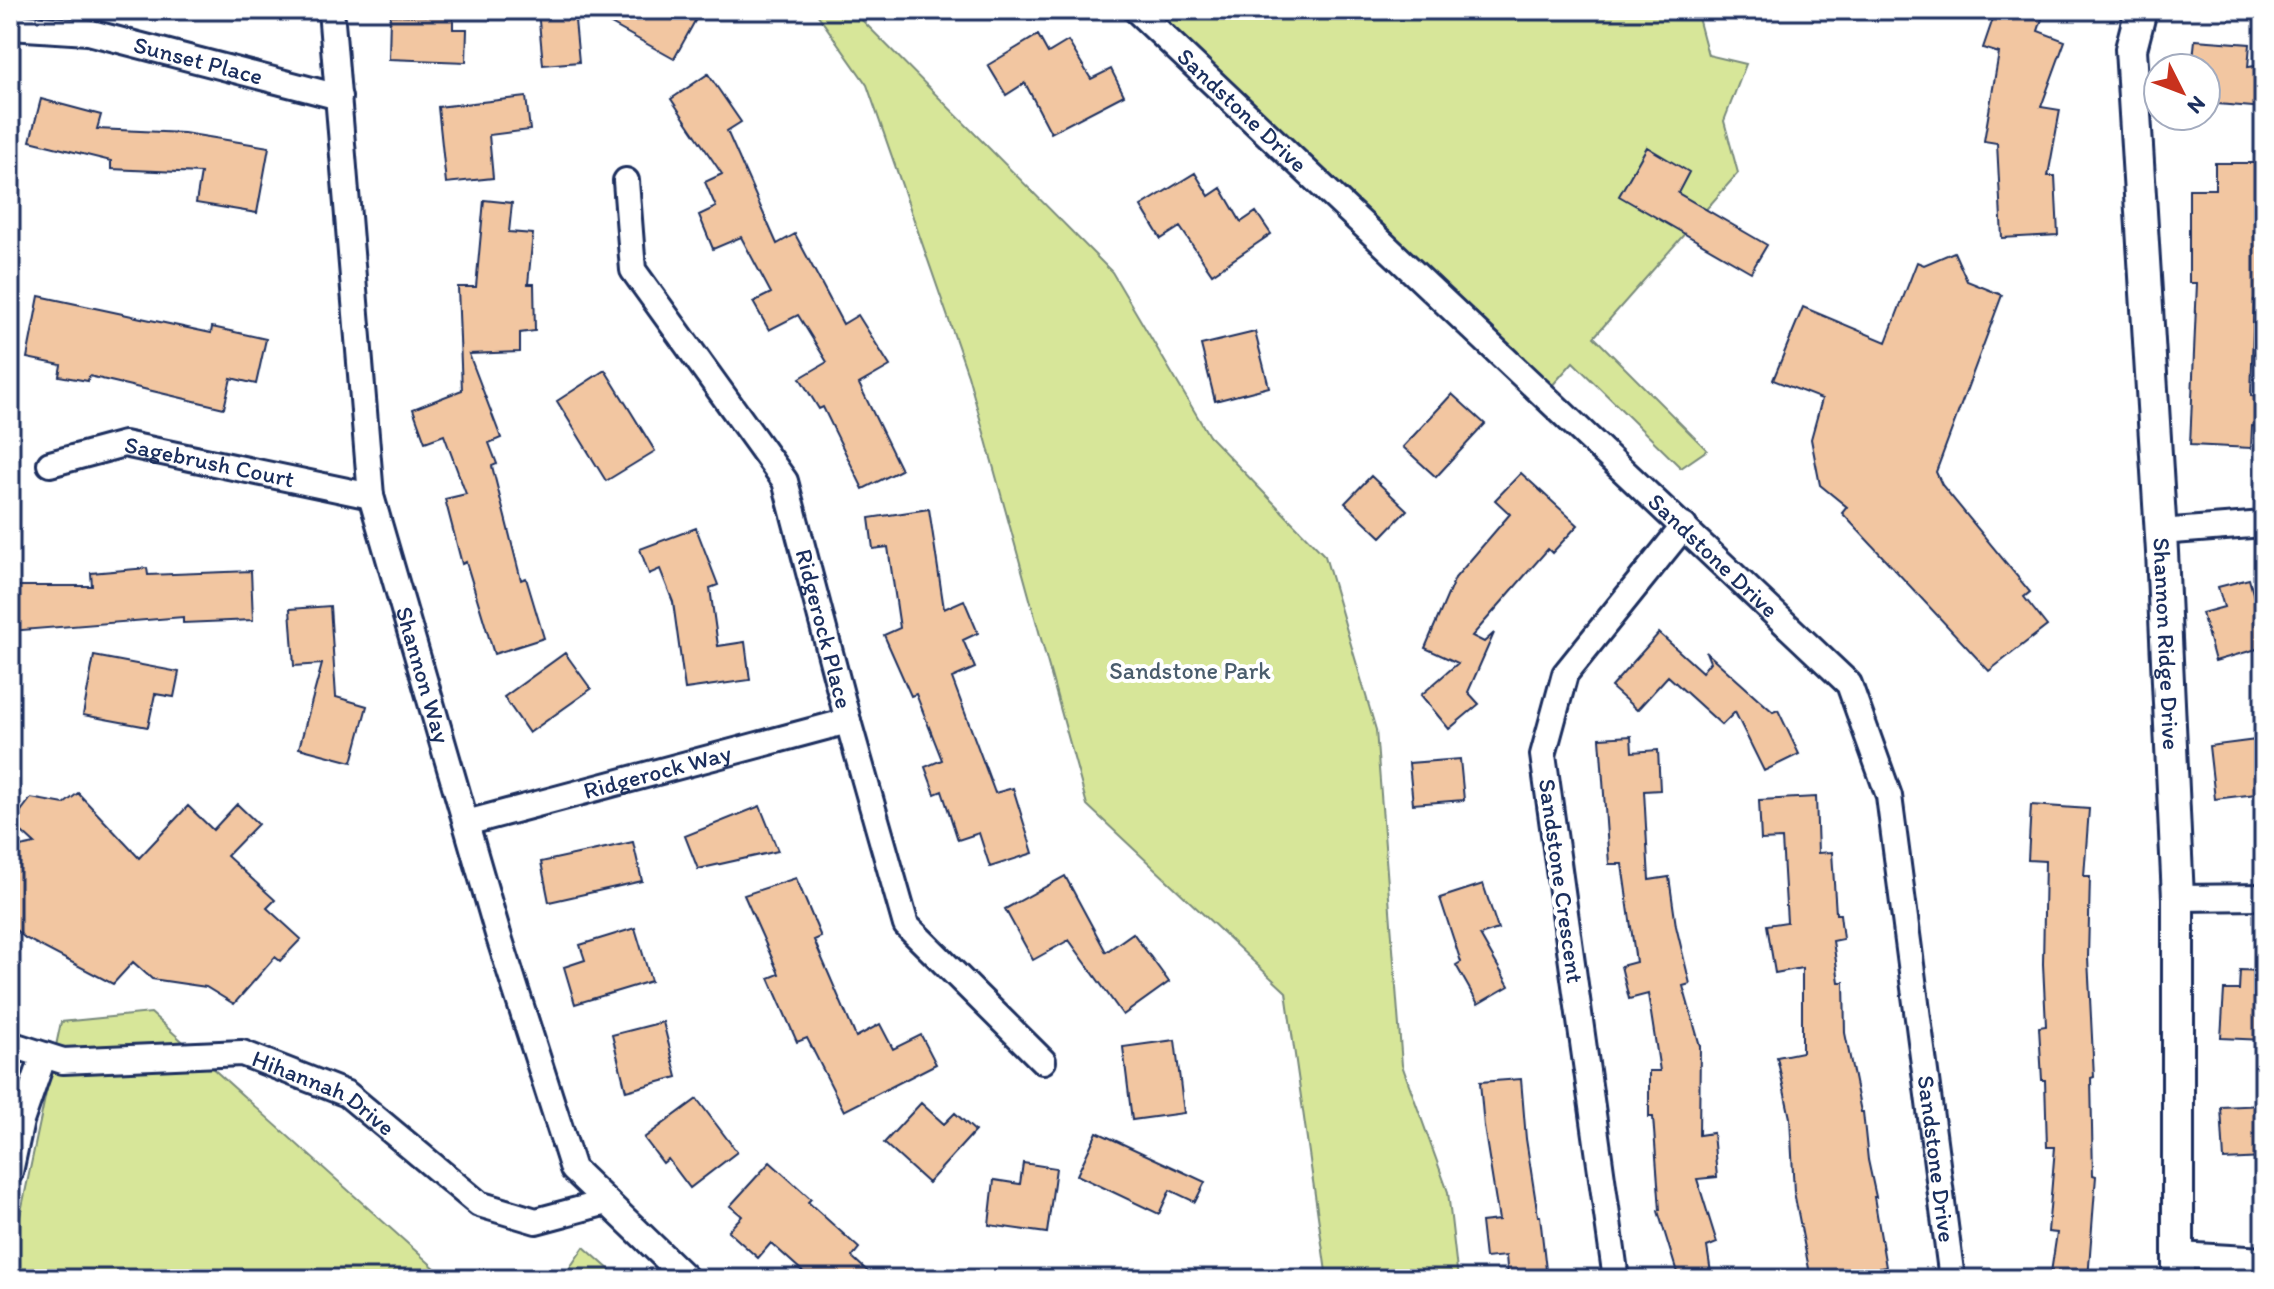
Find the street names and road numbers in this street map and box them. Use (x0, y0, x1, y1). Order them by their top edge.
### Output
street label: Sunset Place (131, 29, 266, 91)
street label: Sandstone Drive (1171, 42, 1314, 178)
street label: Sagebrush Court (122, 430, 297, 494)
street label: Sandstone Drive (1642, 487, 1784, 623)
street label: Shannon Ridge Drive (2147, 537, 2186, 751)
street label: Ridgerock Place (789, 546, 859, 711)
street label: Shannon Way (390, 603, 457, 746)
street label: Ridgerock Way (580, 738, 735, 805)
street label: Sandstone Crescent (1533, 777, 1590, 985)
street label: Hihannah Drive (248, 1043, 401, 1142)
street label: Sandstone Drive (1912, 1073, 1962, 1244)

